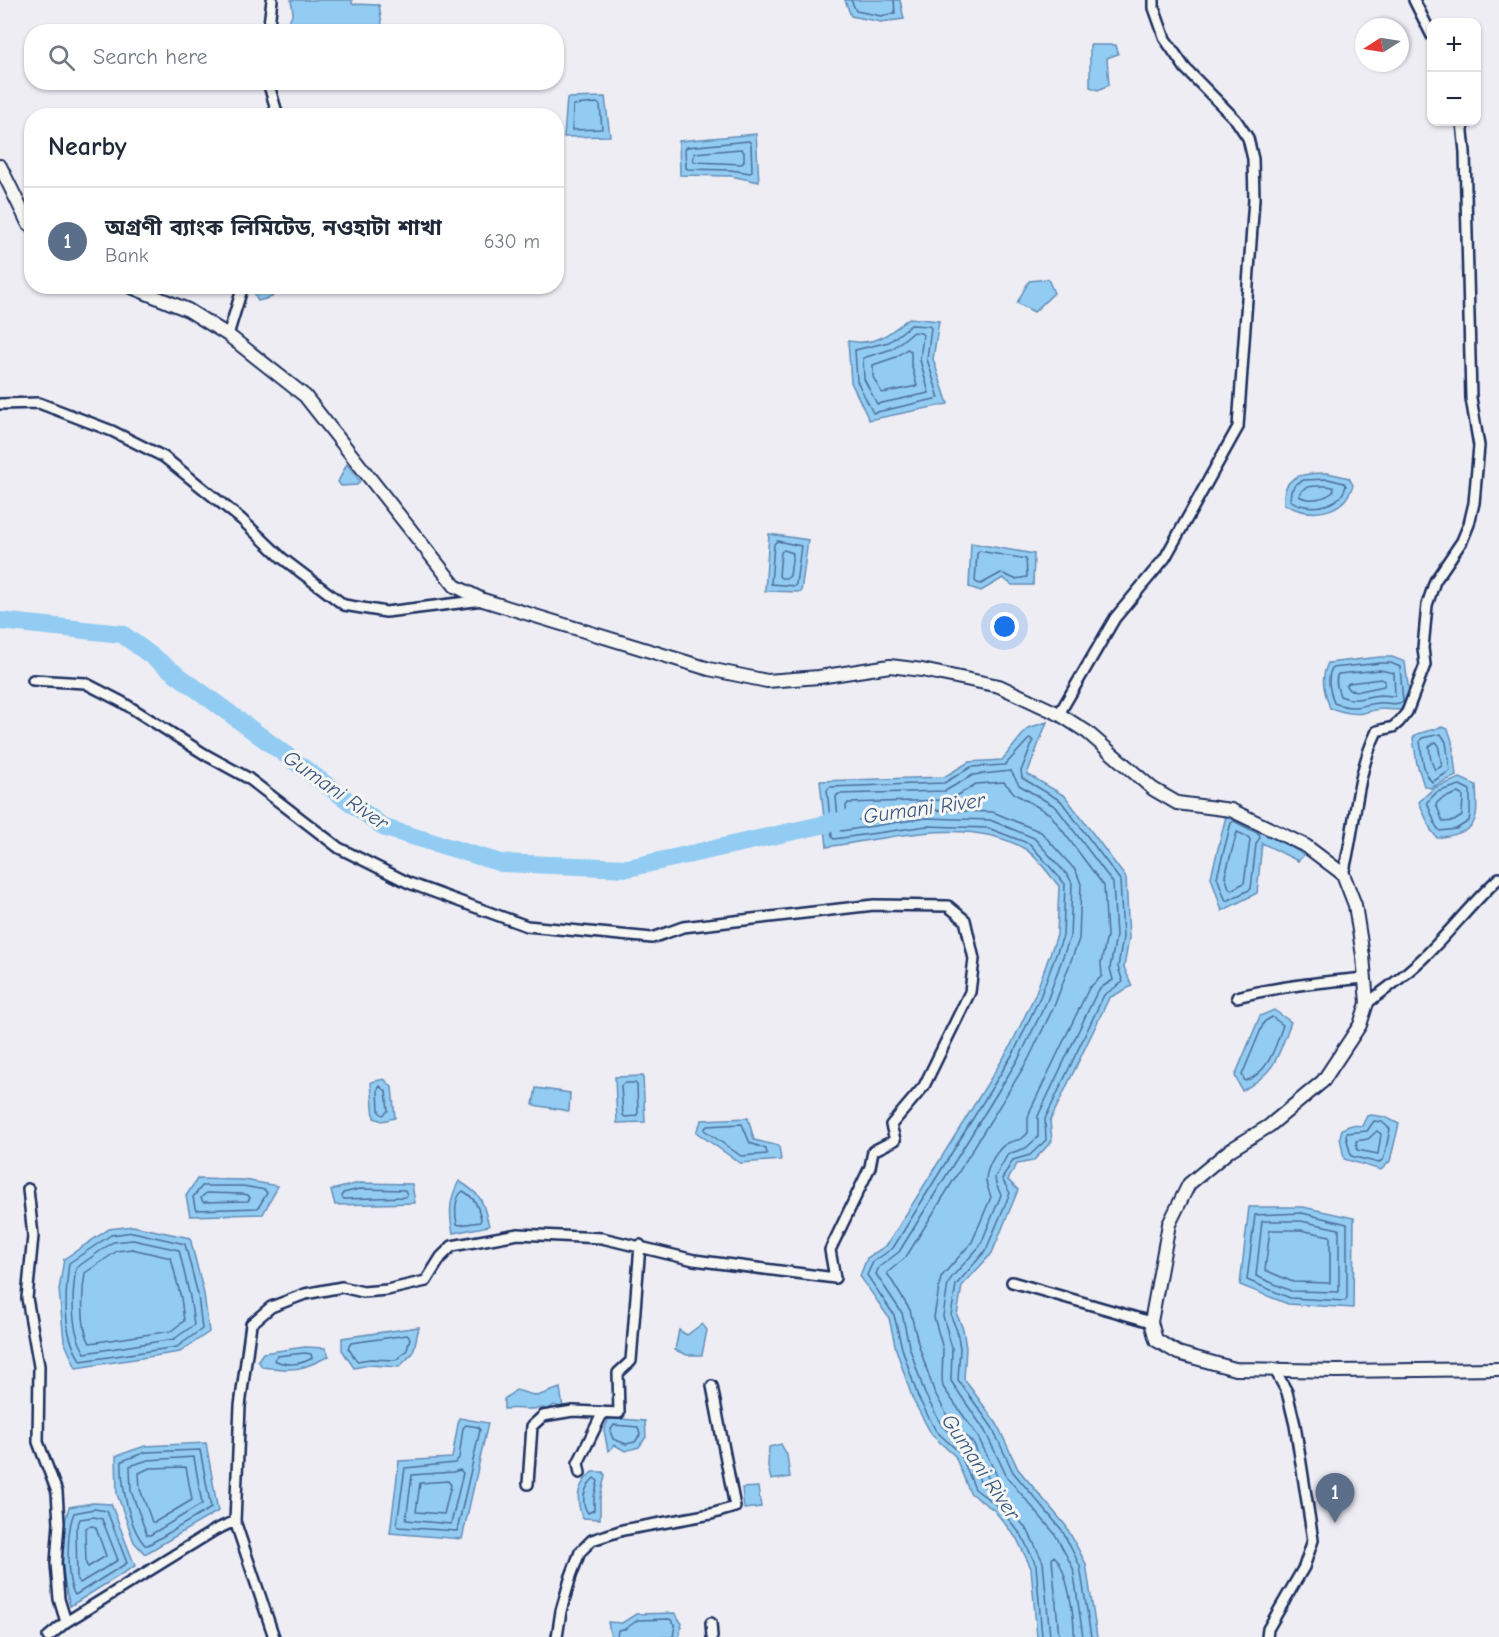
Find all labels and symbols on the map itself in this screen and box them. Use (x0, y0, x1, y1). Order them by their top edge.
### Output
north arrow (1355, 18, 1409, 72)
your location (990, 612, 1019, 641)
water label: Gumani River (279, 745, 394, 836)
water label: Gumani River (862, 787, 988, 828)
water label: Gumani River (937, 1409, 1026, 1526)
pin: 1 (1316, 1474, 1354, 1523)

